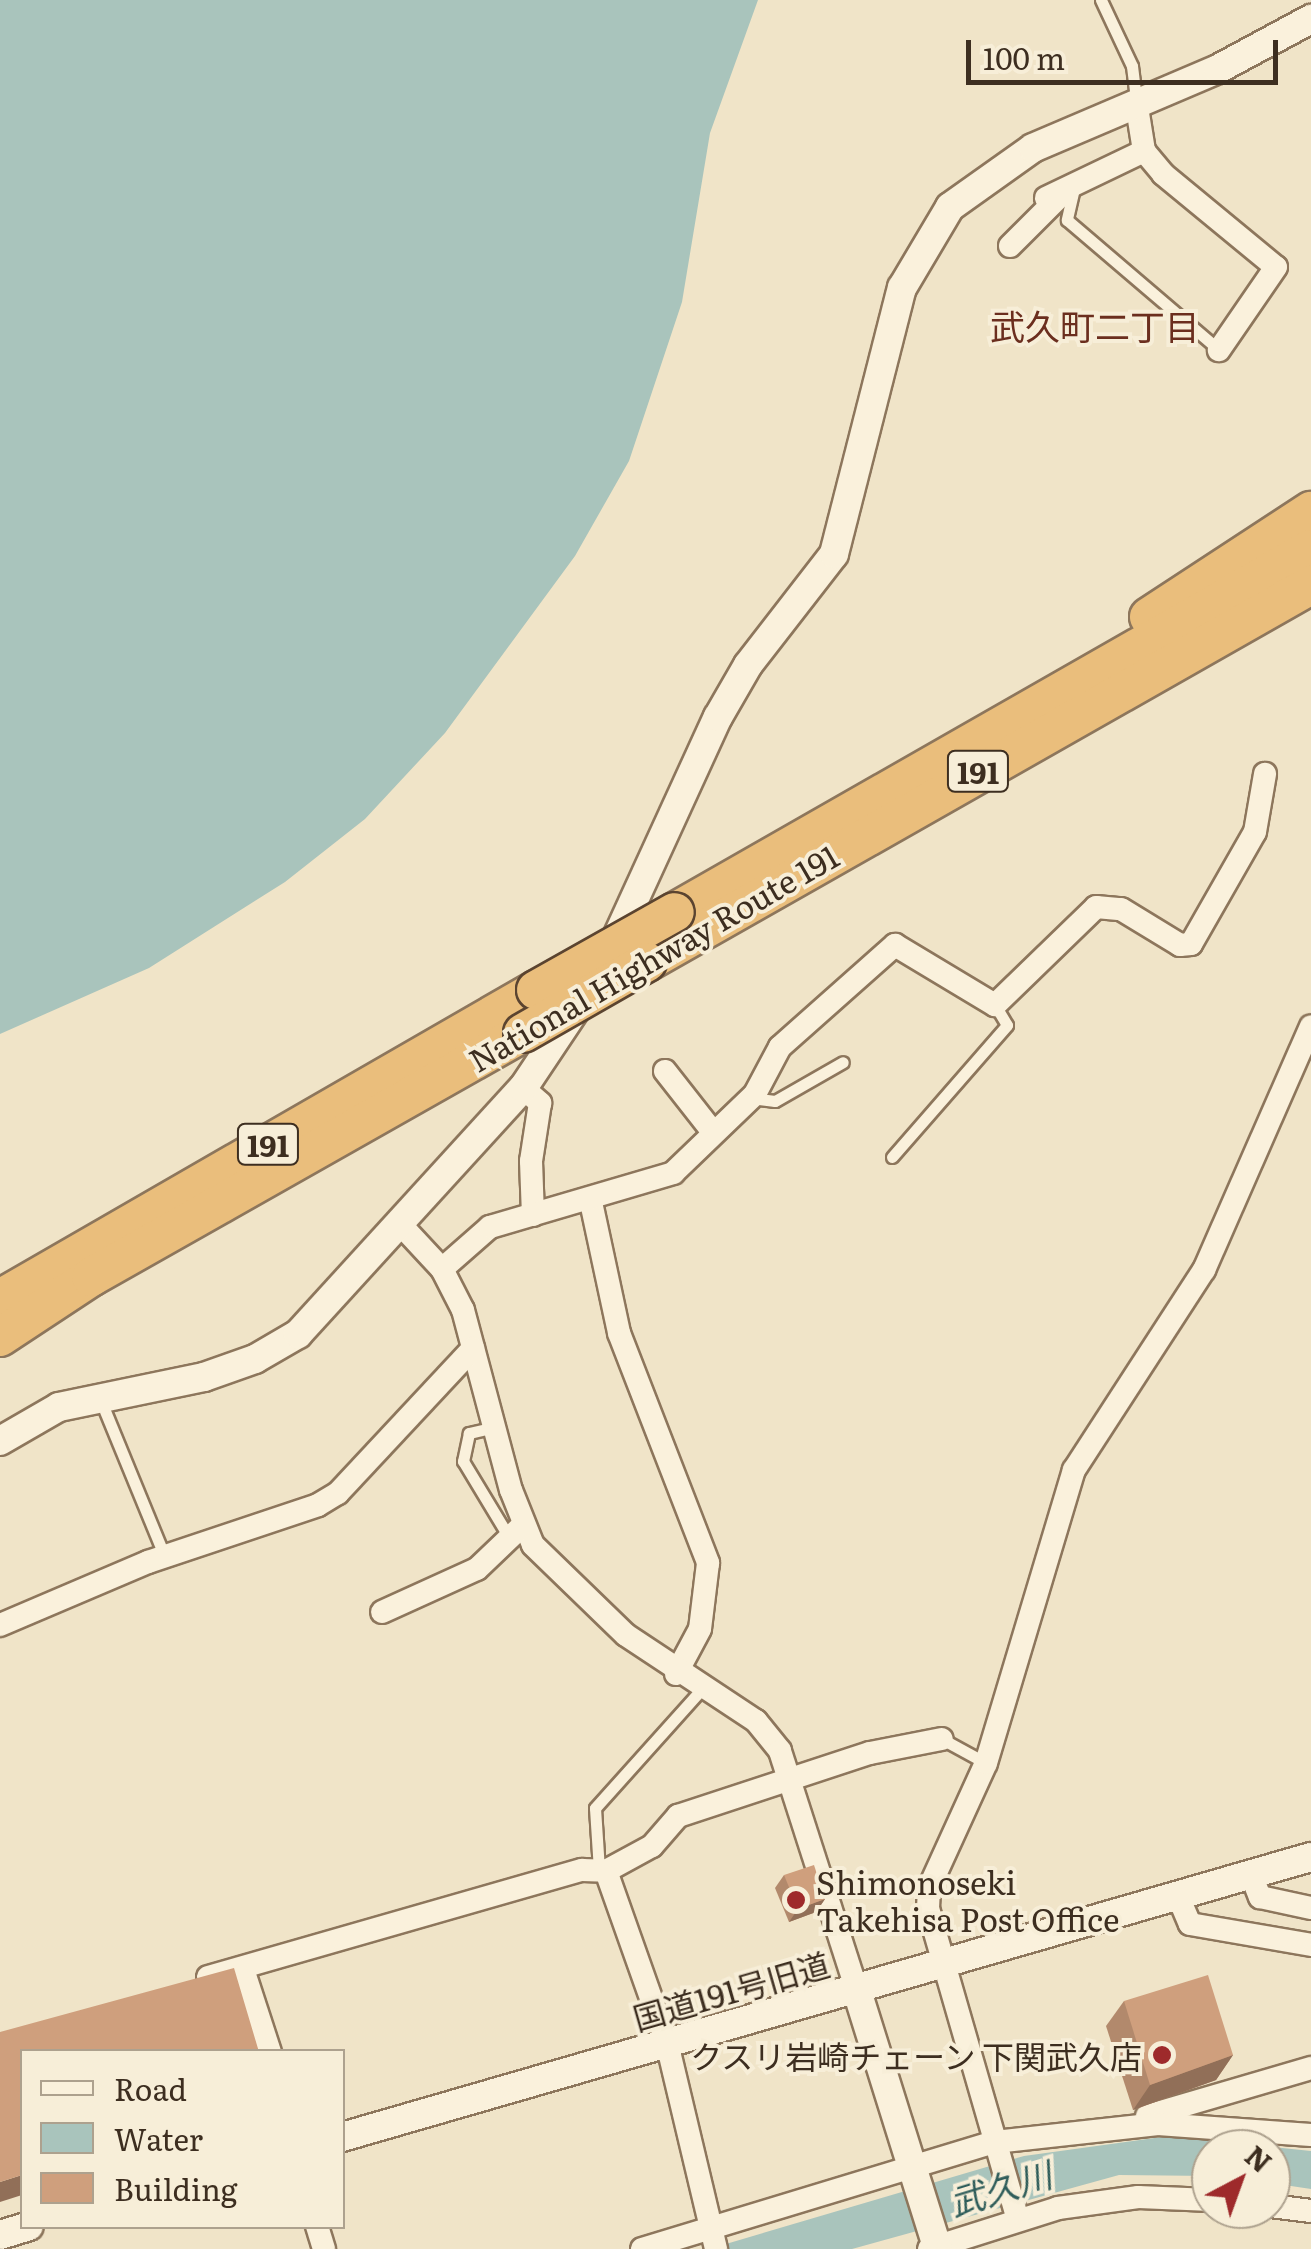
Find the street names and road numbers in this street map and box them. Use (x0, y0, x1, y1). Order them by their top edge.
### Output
road number: 191 (946, 746, 1010, 796)
street label: National Highway Route 191 (461, 835, 845, 1079)
road number: 191 (236, 1119, 300, 1169)
street label: 国道191号旧道 (628, 1944, 834, 2036)

